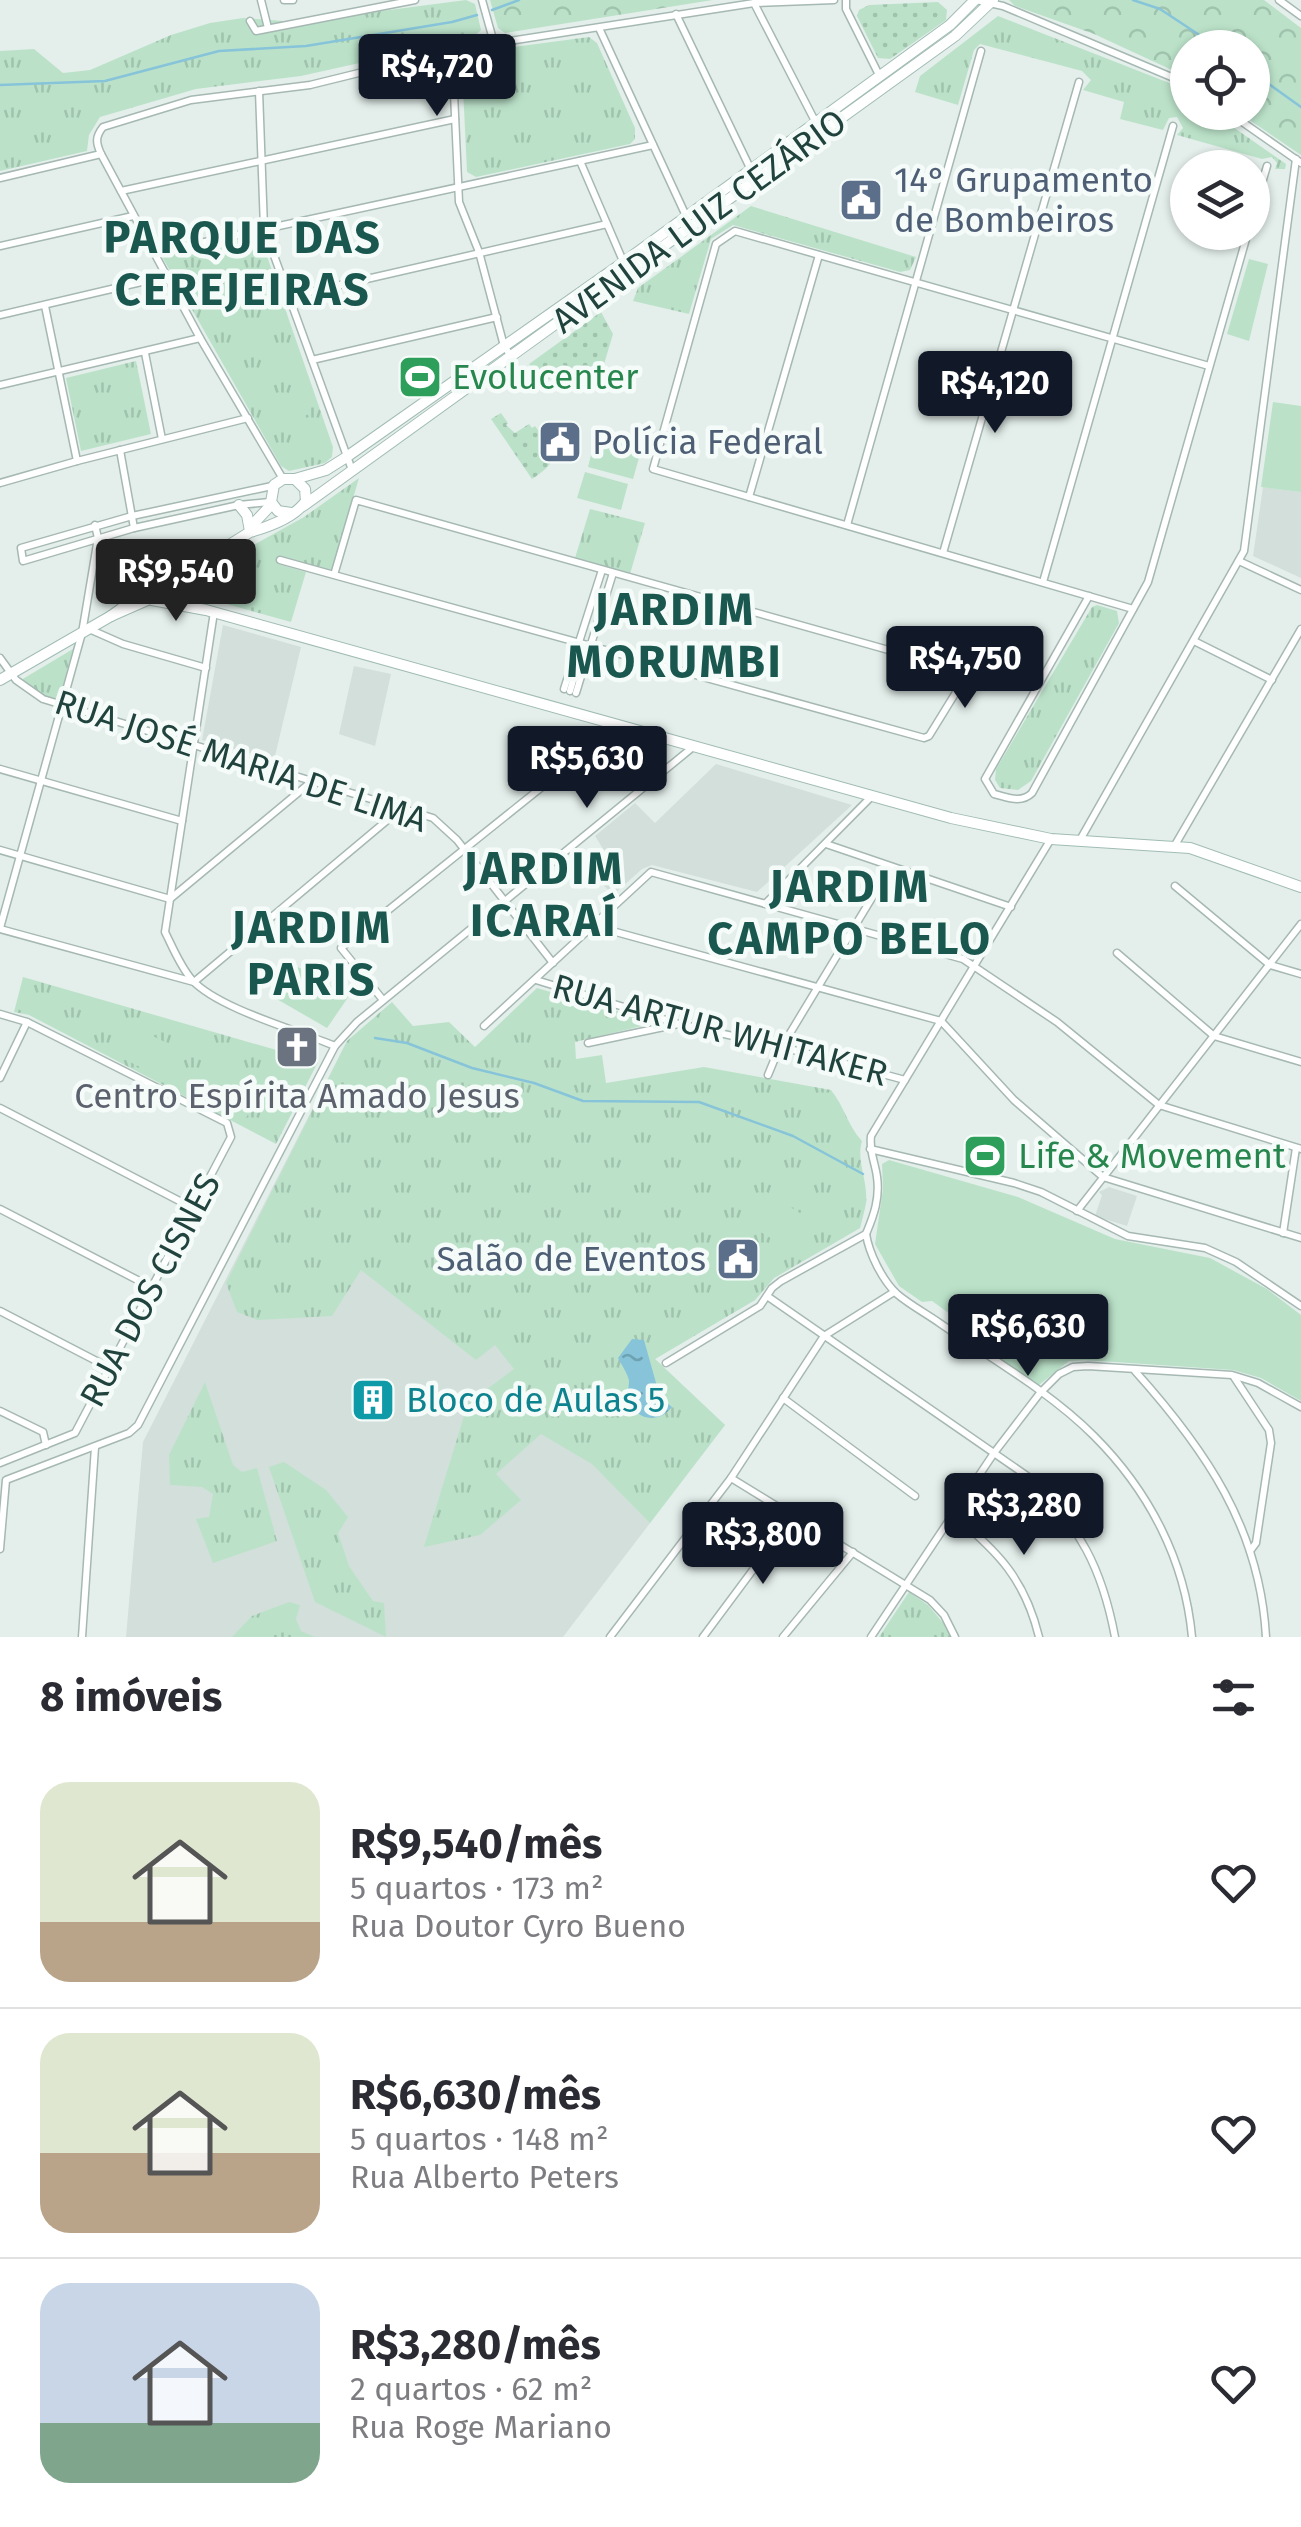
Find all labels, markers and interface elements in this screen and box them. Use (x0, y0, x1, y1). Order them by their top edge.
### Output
map controls (1170, 30, 1270, 250)
button: locate (1170, 30, 1270, 130)
pin: R$4,720 (345, 34, 529, 119)
text: R$4,720 (381, 47, 493, 85)
street label: AVENIDA LUIZ CEZÁRIO (544, 100, 854, 342)
button: layers (1170, 150, 1270, 250)
place label: 14° Grupamento de Bombeiros (894, 159, 1153, 241)
public building icon: 14° Grupamento de Bombeiros (838, 177, 884, 223)
district label: PARQUE DAS CEREJEIRAS (104, 211, 382, 317)
pin: R$4,120 (903, 351, 1087, 436)
sports icon: Evolucenter (397, 354, 443, 400)
place label: Evolucenter (452, 356, 639, 398)
text: R$4,120 (940, 364, 1050, 402)
public building icon: Polícia Federal (537, 419, 583, 465)
place label: Polícia Federal (592, 421, 823, 463)
pin: R$9,540 (84, 539, 268, 624)
text: R$9,540 (118, 552, 234, 590)
district label: JARDIM MORUMBI (567, 583, 783, 689)
pin: R$4,750 (873, 626, 1057, 711)
text: R$4,750 (908, 639, 1022, 677)
street label: RUA JOSÉ MARIA DE LIMA (50, 681, 432, 841)
pin: R$5,630 (495, 726, 679, 811)
text: R$5,630 (530, 739, 644, 777)
district label: JARDIM ICARAÍ (462, 842, 625, 948)
district label: JARDIM CAMPO BELO (707, 860, 993, 966)
district label: JARDIM PARIS (230, 901, 393, 1007)
street label: RUA ARTUR WHITAKER (548, 965, 892, 1095)
church icon: Centro Espírita Amado Jesus (274, 1024, 320, 1070)
place label: Centro Espírita Amado Jesus (74, 1075, 520, 1117)
sports icon: Life & Movement (962, 1133, 1008, 1179)
place label: Life & Movement (1018, 1135, 1286, 1177)
street label: RUA DOS CISNES (71, 1166, 229, 1414)
public building icon: Salão de Eventos (715, 1236, 761, 1282)
place label: Salão de Eventos (437, 1238, 706, 1280)
pin: R$6,630 (936, 1294, 1120, 1379)
text: R$6,630 (970, 1307, 1086, 1345)
building icon: Bloco de Aulas 5 (350, 1377, 396, 1423)
place label: Bloco de Aulas 5 (406, 1379, 665, 1421)
pin: R$3,280 (932, 1473, 1116, 1558)
text: R$3,280 (966, 1486, 1082, 1524)
pin: R$3,800 (671, 1502, 855, 1587)
text: R$3,800 (704, 1515, 822, 1553)
icon: filters (1206, 1670, 1261, 1725)
text: 8 imóveis (40, 1672, 222, 1722)
text: R$9,540/mês (350, 1819, 602, 1869)
icon: home (120, 1822, 240, 1942)
icon: heart (1206, 1855, 1261, 1910)
text: 5 quartos · 173 m² (350, 1869, 604, 1907)
text: Rua Doutor Cyro Bueno (350, 1907, 686, 1945)
text: R$6,630/mês (350, 2070, 601, 2120)
icon: home (120, 2073, 240, 2193)
icon: heart (1206, 2106, 1261, 2161)
text: 5 quartos · 148 m² (350, 2120, 608, 2158)
text: Rua Alberto Peters (350, 2158, 619, 2196)
text: R$3,280/mês (350, 2320, 601, 2370)
icon: home (120, 2323, 240, 2443)
icon: heart (1206, 2356, 1261, 2411)
text: 2 quartos · 62 m² (350, 2370, 592, 2408)
text: Rua Roge Mariano (350, 2408, 612, 2446)

